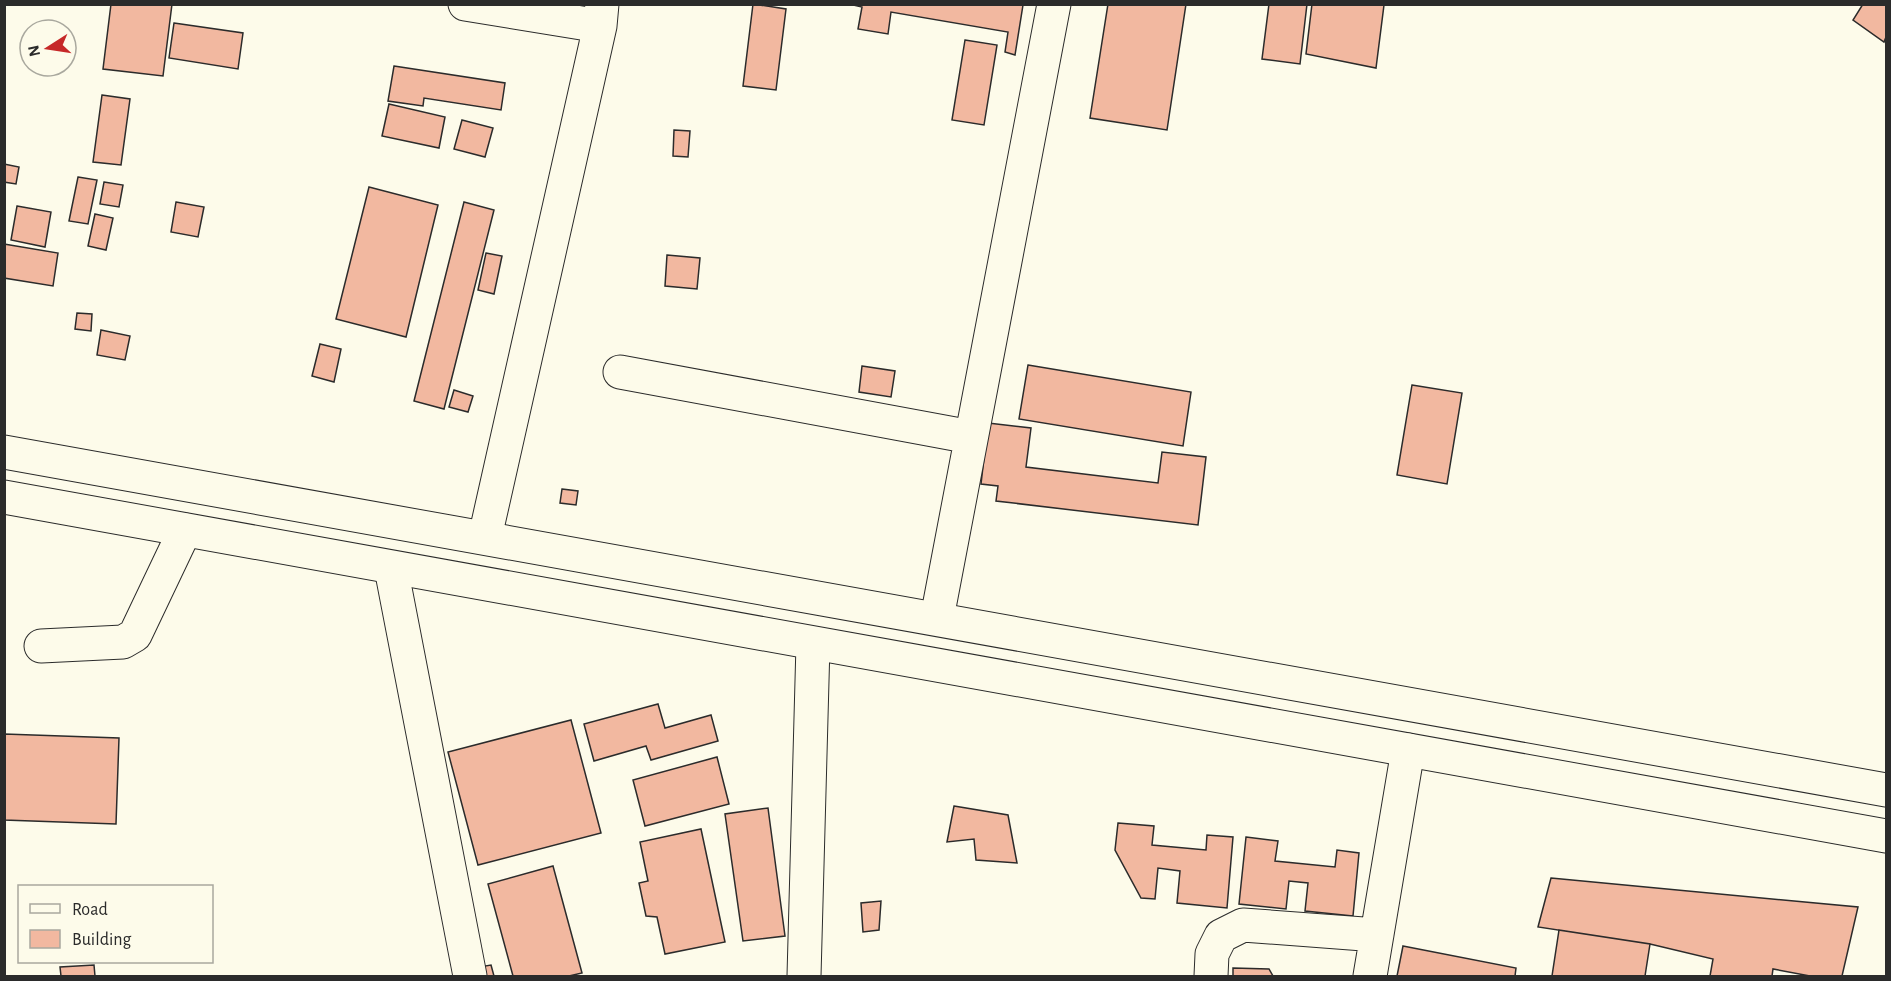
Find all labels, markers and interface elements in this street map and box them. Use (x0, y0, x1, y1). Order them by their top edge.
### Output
north arrow (18, 18, 78, 78)
text: N (25, 44, 43, 58)
legend (18, 885, 213, 963)
text: Road (72, 901, 108, 919)
text: Building (72, 931, 132, 949)

